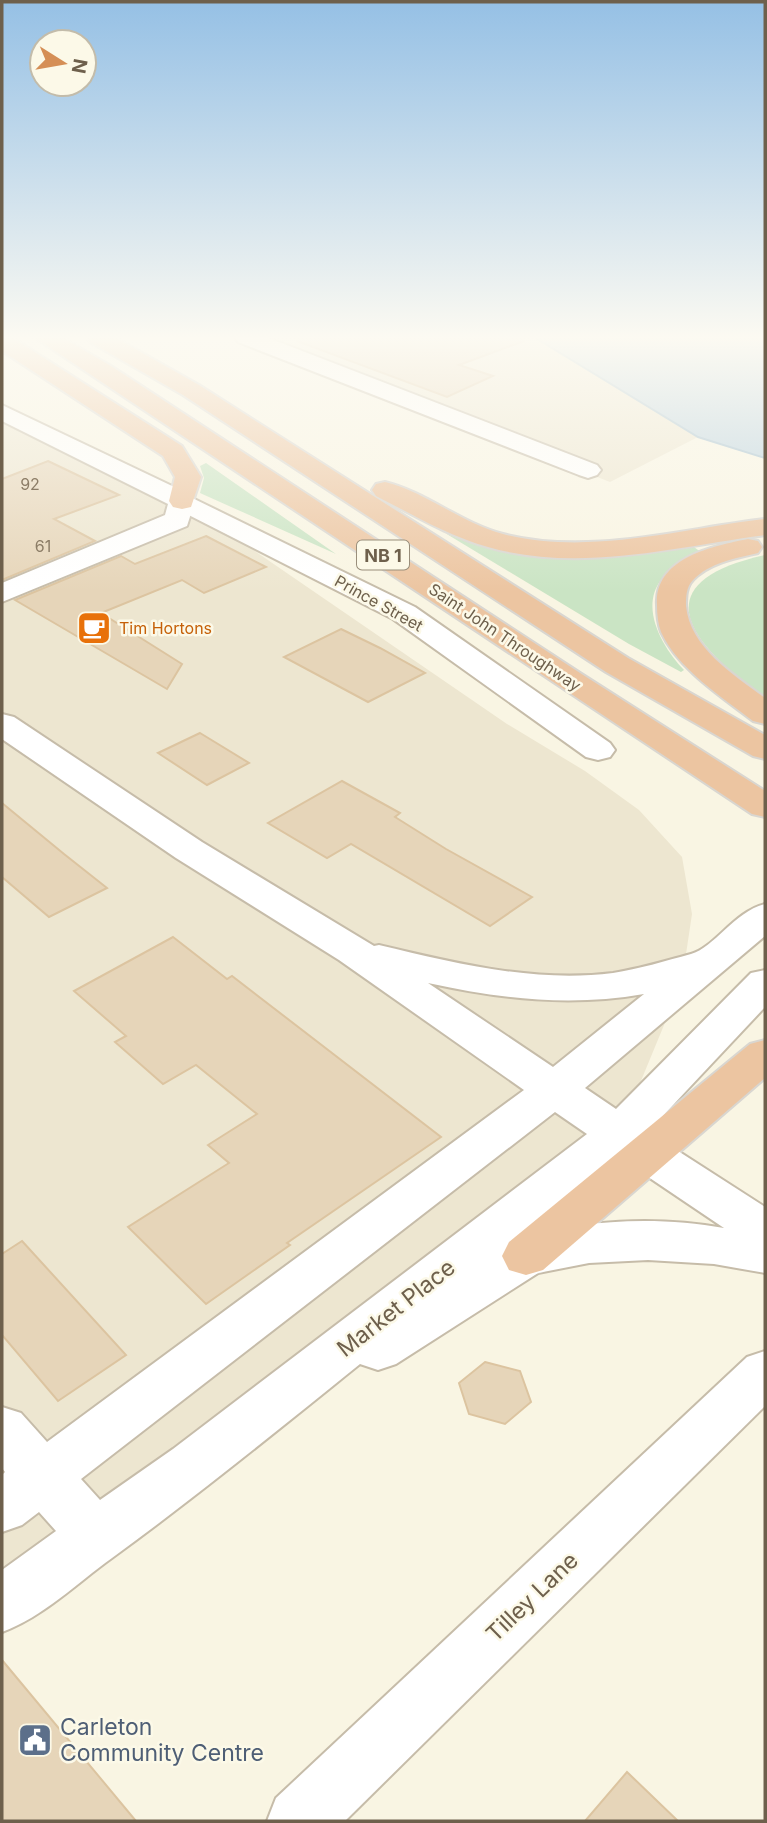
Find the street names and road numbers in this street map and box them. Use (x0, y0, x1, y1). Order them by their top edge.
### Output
road number: NB 1 (357, 540, 409, 570)
street label: Prince Street (331, 571, 427, 635)
street label: Saint John Throughway (425, 579, 585, 695)
street label: Market Place (331, 1253, 461, 1363)
street label: Tilley Lane (480, 1546, 584, 1648)

